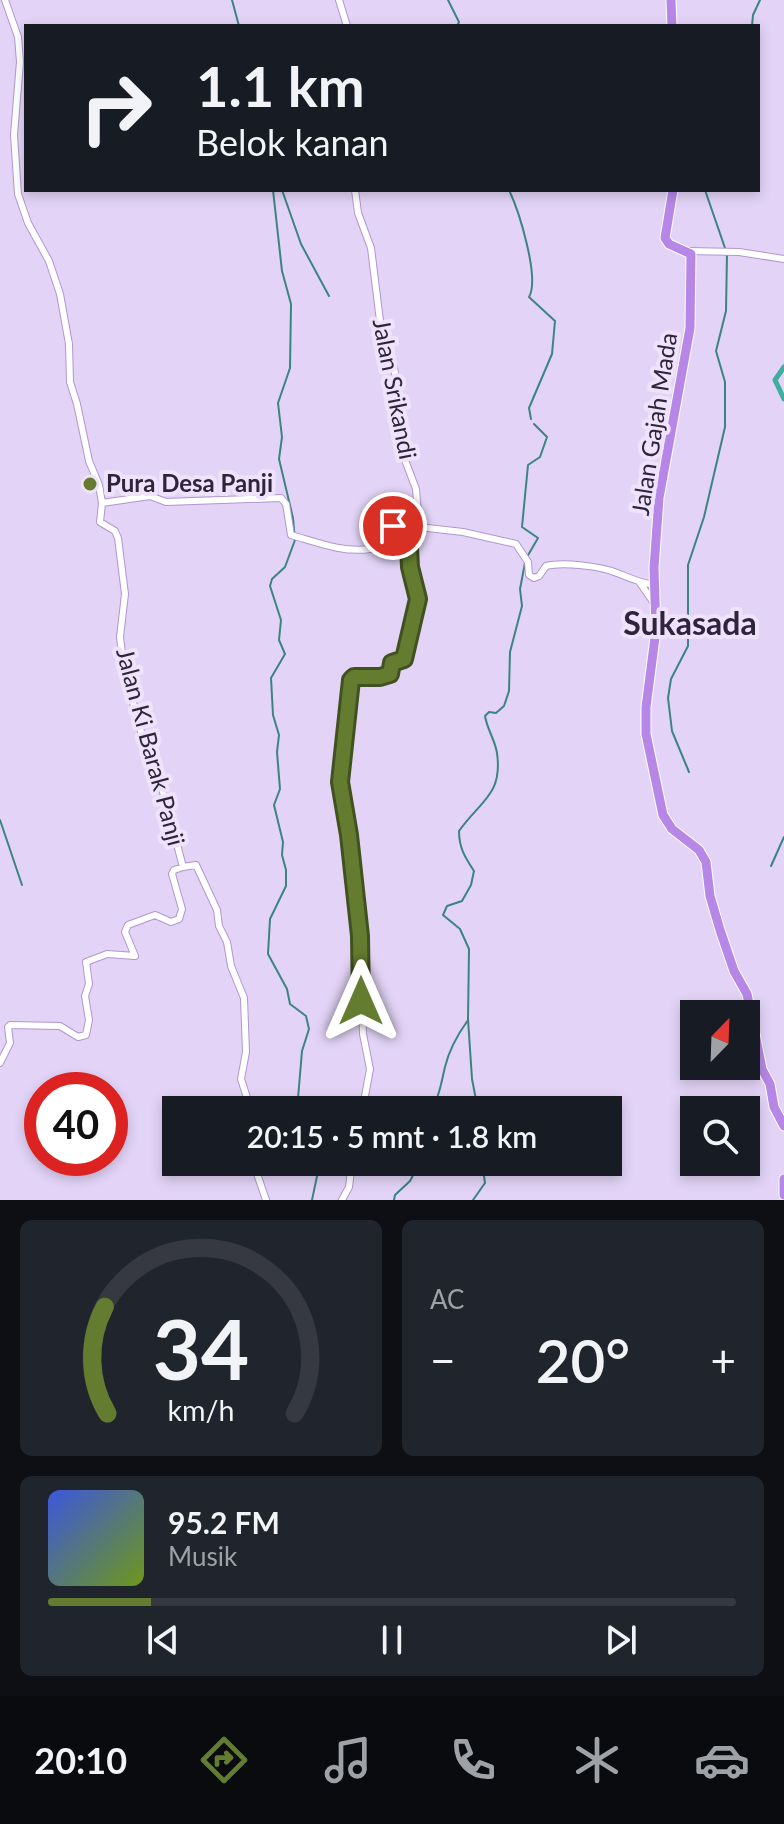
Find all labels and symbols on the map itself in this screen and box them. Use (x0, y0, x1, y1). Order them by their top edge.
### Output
street label: Jalan Srikandi (368, 316, 423, 462)
street label: Jalan Gajah Mada (625, 330, 682, 517)
place label: Pura Desa Panji (106, 468, 273, 497)
marker: Pura Desa Panji (81, 475, 99, 493)
pin (359, 492, 427, 560)
district label: Sukasada (623, 603, 757, 642)
street label: Jalan Ki Barak Panji (111, 645, 192, 849)
position arrow (319, 959, 403, 1043)
north arrow (680, 1000, 760, 1080)
speed limit sign: 40 (24, 1072, 128, 1176)

